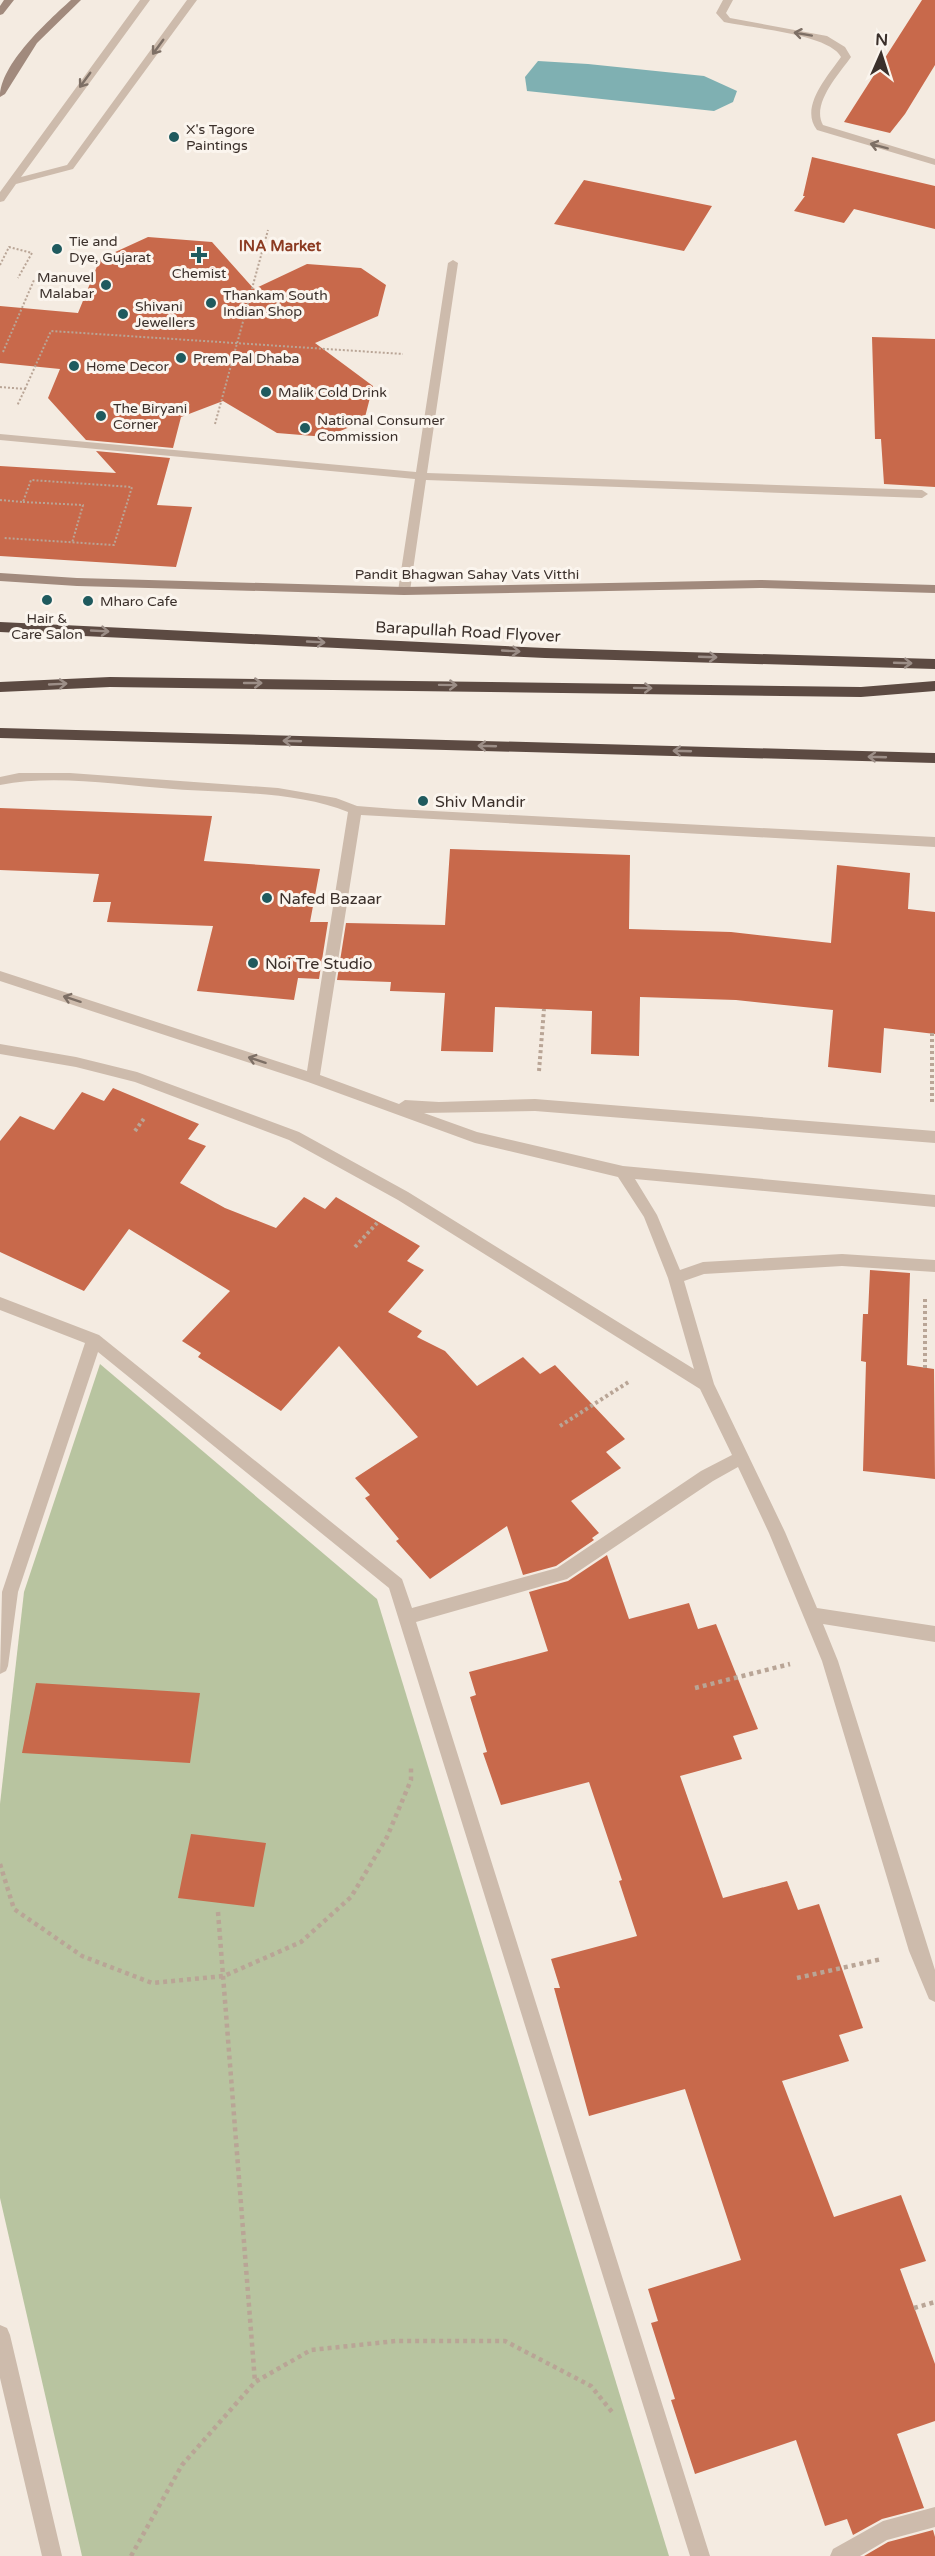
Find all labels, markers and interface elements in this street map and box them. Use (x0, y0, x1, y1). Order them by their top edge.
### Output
north arrow (851, 24, 911, 84)
one-way arrow (793, 28, 813, 39)
text: N (875, 30, 889, 50)
one-way arrow (151, 39, 164, 55)
one-way arrow (79, 72, 91, 88)
place label: X's Tagore Paintings (186, 121, 255, 154)
marker: X's Tagore Paintings (167, 130, 181, 144)
one-way arrow (869, 140, 888, 151)
place label: Tie and Dye, Gujarat (69, 233, 152, 266)
district label: INA Market (239, 237, 321, 255)
marker: Tie and Dye, Gujarat (50, 242, 64, 256)
marker: Chemist (192, 248, 206, 262)
place label: Chemist (172, 265, 227, 282)
place label: Manuvel Malabar (37, 269, 95, 302)
marker: Manuvel Malabar (99, 278, 113, 292)
place label: Thankam South Indian Shop (223, 287, 328, 320)
marker: Thankam South Indian Shop (204, 296, 218, 310)
place label: Shivani Jewellers (135, 298, 196, 331)
marker: Shivani Jewellers (116, 307, 130, 321)
place label: Prem Pal Dhaba (193, 350, 299, 367)
marker: Prem Pal Dhaba (174, 351, 188, 365)
place label: Home Decor (86, 358, 169, 375)
marker: Home Decor (67, 359, 81, 373)
place label: Malik Cold Drink (278, 384, 387, 401)
marker: Malik Cold Drink (259, 385, 273, 399)
place label: The Biryani Corner (113, 400, 187, 433)
marker: The Biryani Corner (94, 409, 108, 423)
place label: National Consumer Commission (317, 412, 445, 445)
marker: National Consumer Commission (298, 421, 312, 435)
street label: Pandit Bhagwan Sahay Vats Vitthi (355, 566, 579, 583)
marker: Hair & Care Salon (40, 593, 54, 607)
place label: Mharo Cafe (100, 593, 177, 610)
marker: Mharo Cafe (81, 594, 95, 608)
place label: Hair & Care Salon (11, 610, 83, 643)
street label: Barapullah Road Flyover (375, 617, 562, 647)
one-way arrow (90, 626, 110, 637)
one-way arrow (306, 636, 326, 647)
one-way arrow (500, 646, 520, 657)
one-way arrow (698, 651, 718, 663)
one-way arrow (893, 657, 913, 668)
one-way arrow (243, 677, 263, 689)
one-way arrow (48, 679, 68, 690)
one-way arrow (438, 679, 458, 691)
one-way arrow (633, 682, 653, 694)
one-way arrow (282, 735, 302, 747)
one-way arrow (477, 740, 497, 752)
one-way arrow (672, 746, 692, 757)
one-way arrow (867, 751, 887, 762)
place label: Shiv Mandir (435, 792, 526, 812)
marker: Shiv Mandir (416, 794, 430, 808)
place label: Nafed Bazaar (279, 889, 383, 909)
marker: Nafed Bazaar (260, 891, 274, 905)
place label: Noi Tre Studio (265, 954, 373, 974)
marker: Noi Tre Studio (246, 956, 260, 970)
one-way arrow (63, 993, 82, 1004)
one-way arrow (248, 1054, 267, 1065)

